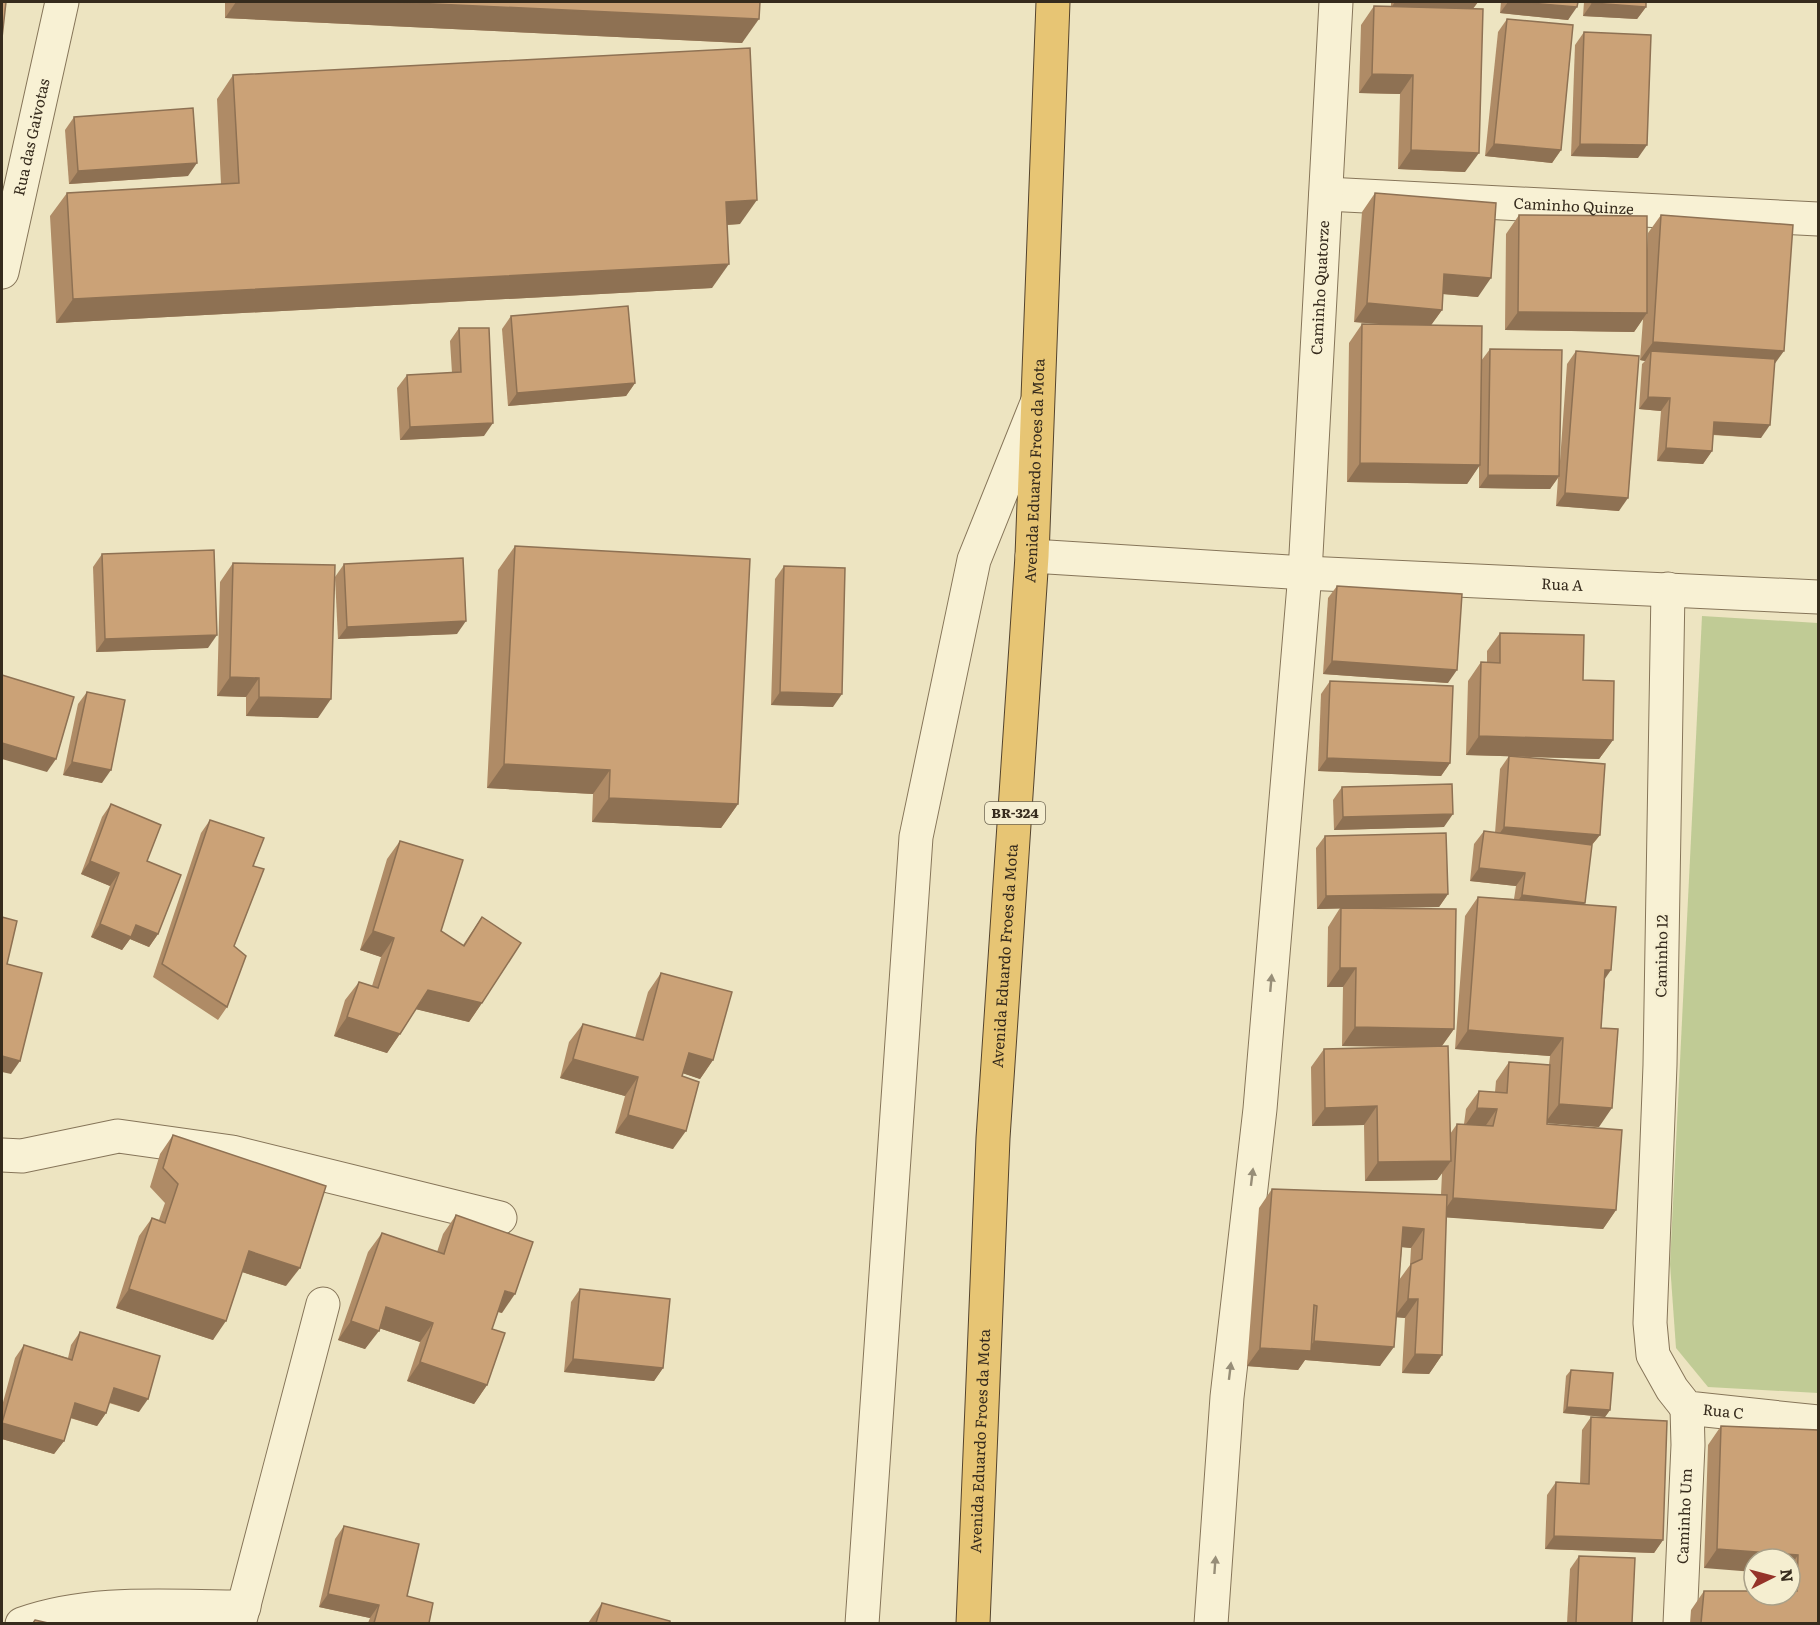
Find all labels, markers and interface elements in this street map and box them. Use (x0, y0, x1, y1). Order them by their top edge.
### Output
street label: Rua das Gaivotas (6, 76, 55, 198)
street label: Caminho Quinze (1513, 191, 1635, 220)
street label: Caminho Quatorze (1304, 220, 1334, 356)
street label: Avenida Eduardo Froes da Mota (1017, 357, 1050, 584)
street label: Rua A (1541, 571, 1584, 596)
road number: BR-324 (985, 802, 1045, 824)
street label: Avenida Eduardo Froes da Mota (985, 842, 1023, 1069)
street label: Caminho 12 (1648, 914, 1673, 998)
one-way arrow (1266, 973, 1276, 992)
one-way arrow (1248, 1167, 1257, 1186)
street label: Avenida Eduardo Froes da Mota (963, 1328, 995, 1554)
one-way arrow (1225, 1361, 1235, 1380)
street label: Rua C (1702, 1397, 1745, 1424)
street label: Caminho Um (1670, 1467, 1697, 1564)
north arrow (1742, 1547, 1802, 1607)
one-way arrow (1210, 1556, 1220, 1575)
text: N (1775, 1567, 1801, 1583)

